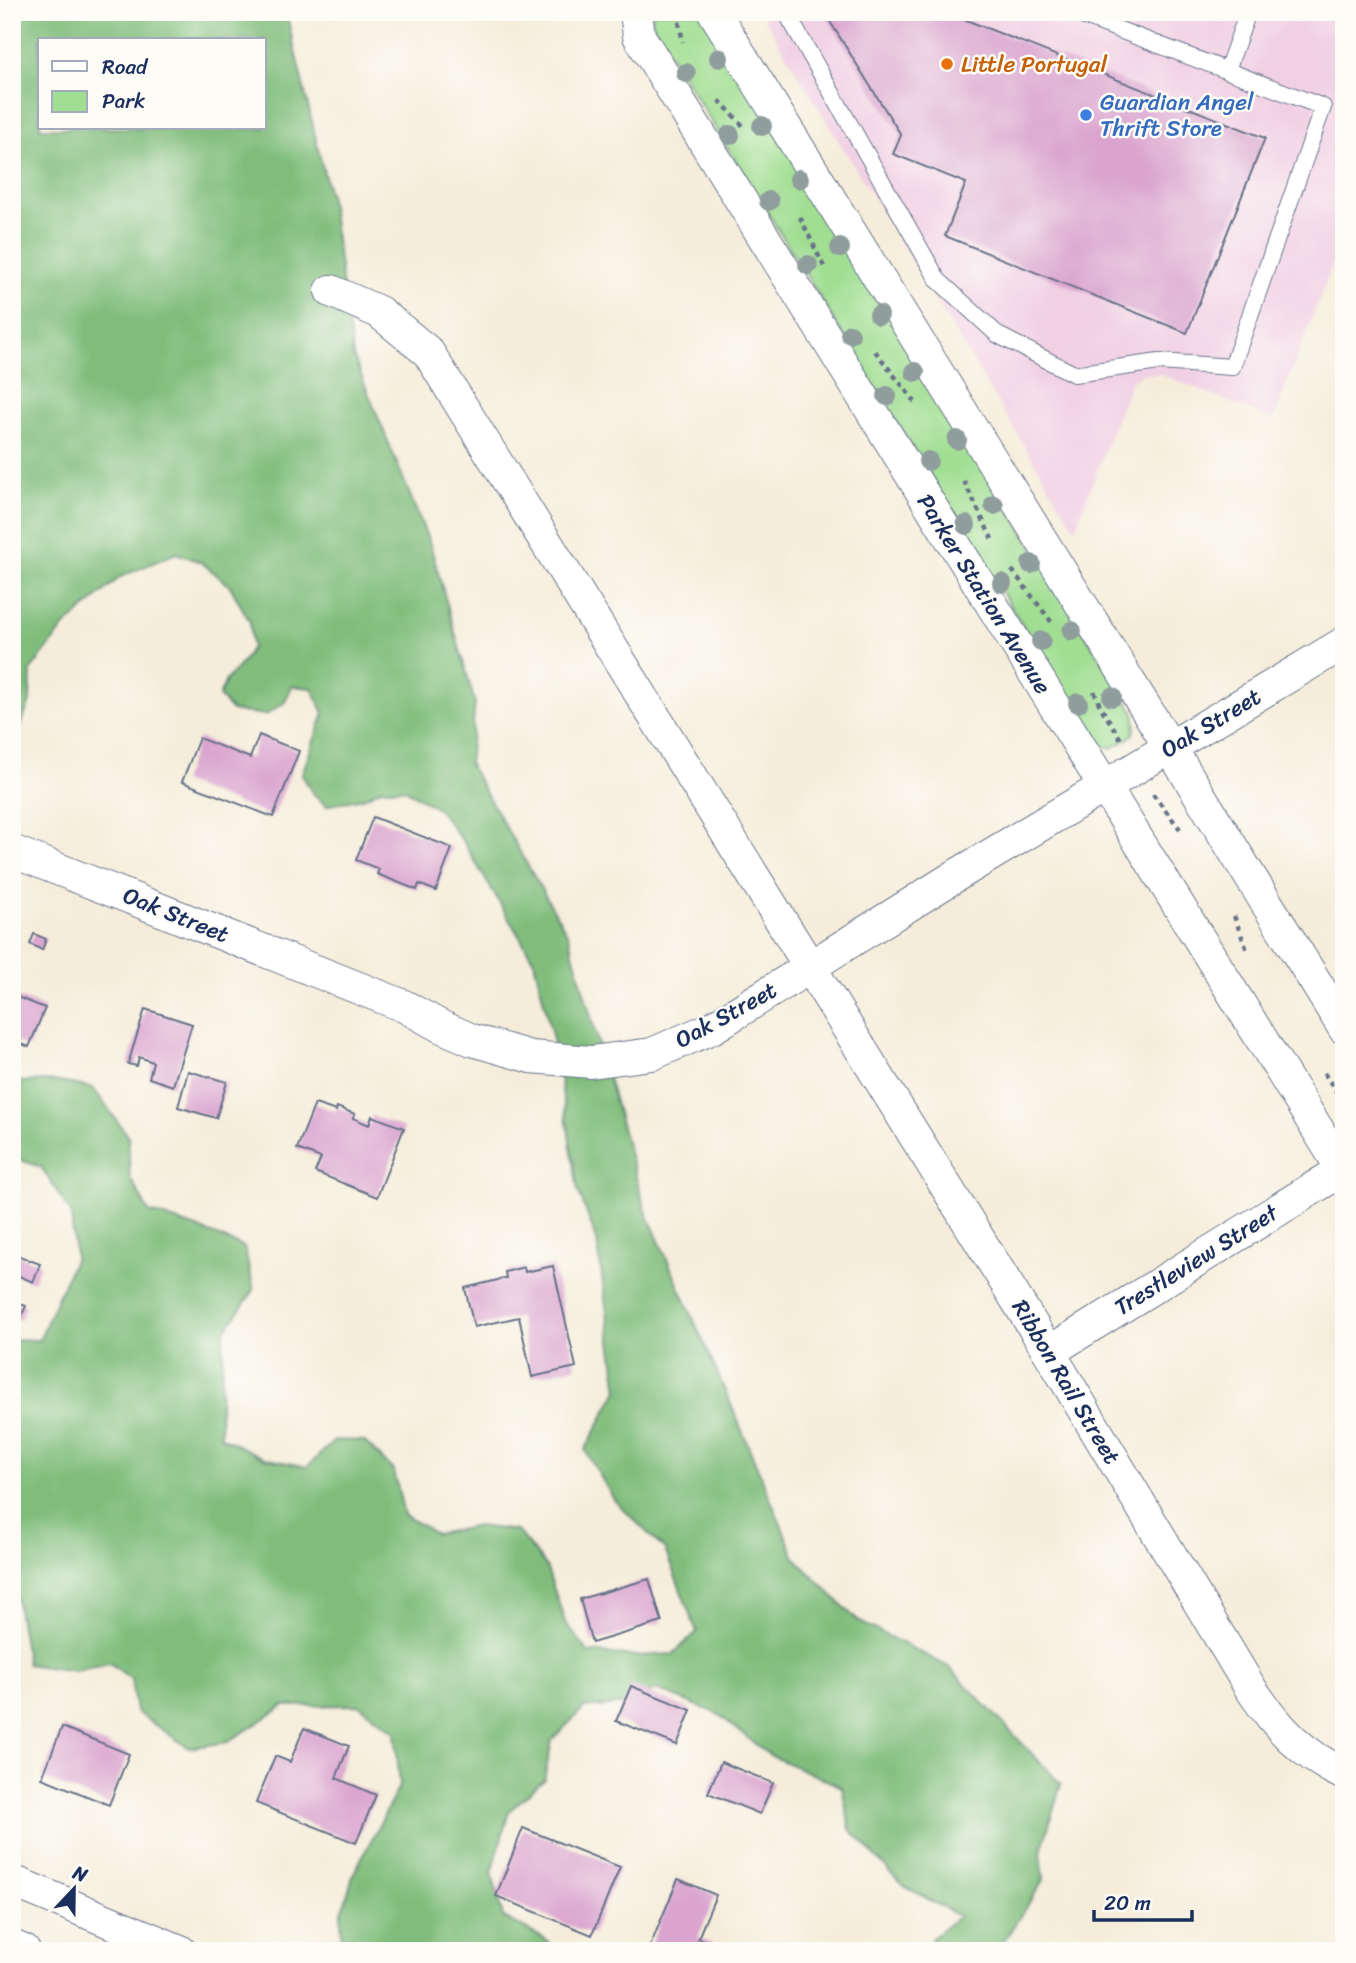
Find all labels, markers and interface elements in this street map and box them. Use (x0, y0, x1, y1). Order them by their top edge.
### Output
legend (38, 38, 266, 130)
place label: Little Portugal (961, 44, 1107, 85)
text: Road (102, 48, 149, 86)
marker: Little Portugal (939, 56, 955, 72)
text: Park (102, 82, 145, 120)
place label: Guardian Angel Thrift Store (1100, 82, 1254, 149)
marker: Guardian Angel Thrift Store (1078, 107, 1094, 123)
street label: Parker Station Avenue (906, 485, 1063, 703)
street label: Oak Street (1153, 677, 1269, 769)
street label: Oak Street (117, 875, 235, 955)
street label: Oak Street (667, 970, 785, 1060)
street label: Trestleview Street (1106, 1192, 1288, 1327)
street label: Ribbon Rail Street (1000, 1291, 1132, 1473)
north arrow (38, 1854, 108, 1924)
text: N (67, 1856, 93, 1892)
scale bar (1094, 1879, 1192, 1923)
text: 20 m (1104, 1884, 1151, 1922)

